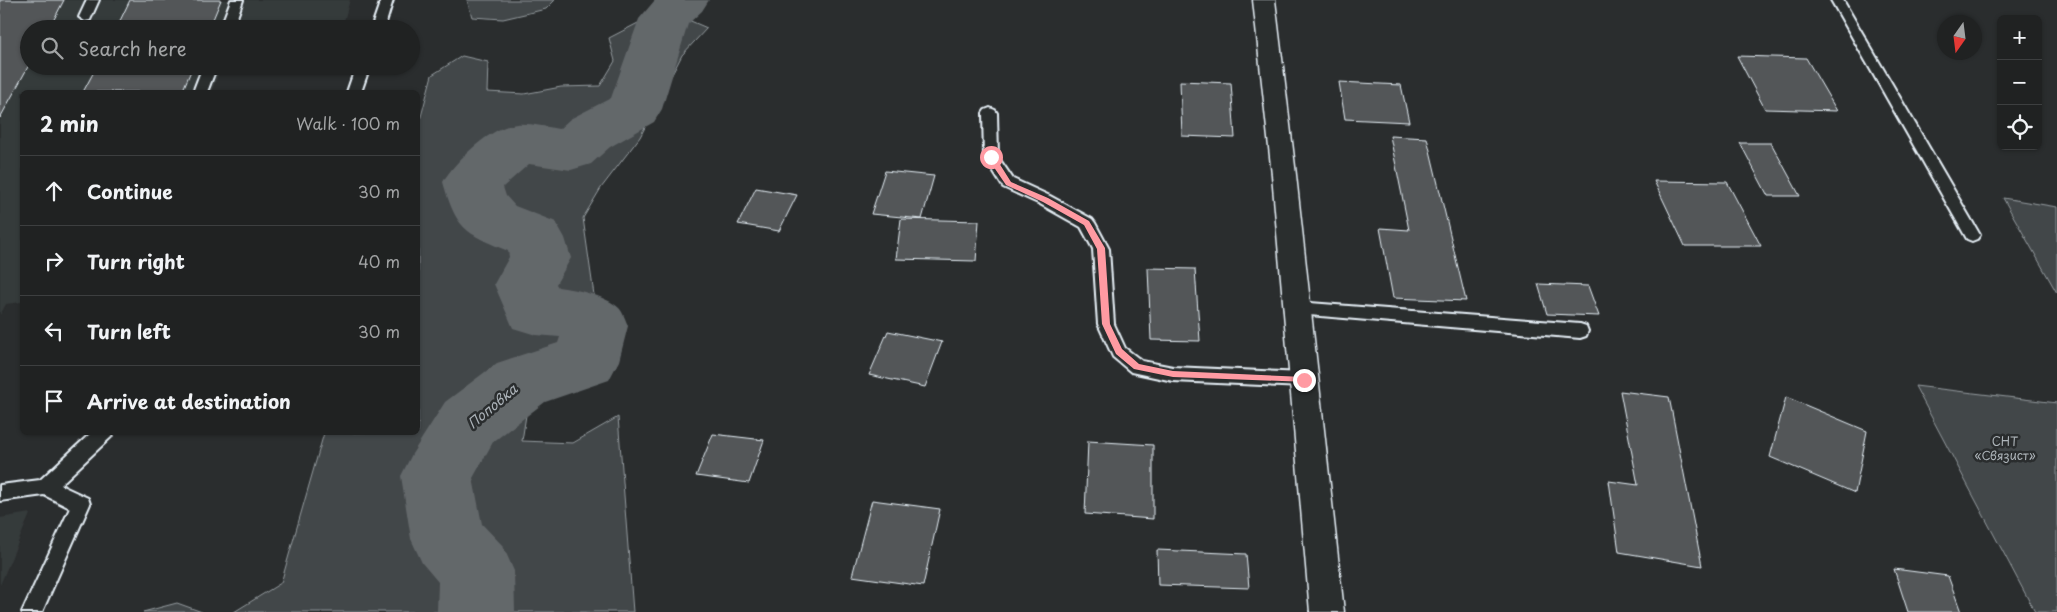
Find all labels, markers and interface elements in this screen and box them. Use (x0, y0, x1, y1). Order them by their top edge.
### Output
north arrow (1937, 15, 1982, 60)
map controls (1997, 15, 2042, 150)
button: + (1997, 15, 2042, 60)
search box (20, 20, 420, 75)
icon: search (38, 34, 66, 62)
text: Search here (78, 34, 187, 62)
button: − (1997, 60, 2042, 105)
button: locate (1997, 105, 2042, 150)
text: 2 min (40, 107, 99, 139)
text: Walk · 100 m (296, 111, 400, 135)
route start (980, 146, 1003, 169)
icon: ahead (40, 177, 68, 205)
text: Continue (87, 177, 173, 205)
text: 30 m (358, 179, 400, 203)
icon: right (40, 247, 68, 275)
text: Turn right (87, 247, 185, 275)
text: 40 m (358, 249, 400, 273)
icon: left (40, 317, 68, 345)
text: Turn left (87, 317, 171, 345)
text: 30 m (358, 319, 400, 343)
route end (1293, 369, 1316, 392)
water label: Поповка (462, 378, 523, 433)
icon: arrive (40, 387, 68, 415)
text: Arrive at destination (87, 387, 291, 415)
park label: СНТ «Связист» (1974, 432, 2036, 464)

